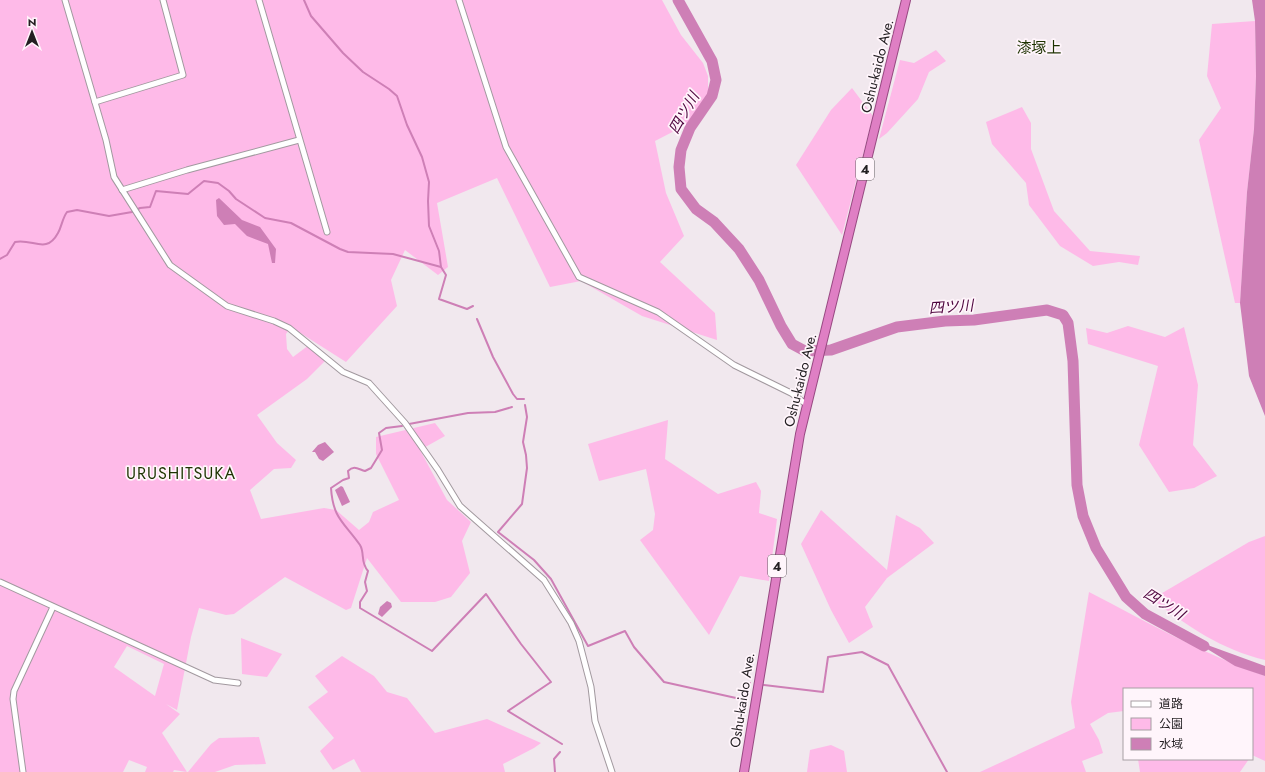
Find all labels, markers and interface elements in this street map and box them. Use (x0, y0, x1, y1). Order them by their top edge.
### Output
north arrow (12, 12, 52, 52)
text: N (28, 14, 36, 30)
street label: Oshu-kaido Ave. (856, 17, 898, 115)
district label: 漆塚上 (1016, 37, 1062, 59)
water label: 四ツ川 (663, 86, 706, 138)
road number: 4 (856, 158, 874, 180)
water label: 四ツ川 (928, 294, 976, 320)
street label: Oshu-kaido Ave. (779, 331, 821, 429)
district label: URUSHITSUKA (126, 462, 236, 485)
road number: 4 (768, 555, 786, 577)
water label: 四ツ川 (1139, 583, 1191, 626)
street label: Oshu-kaido Ave. (725, 651, 759, 749)
legend (1123, 688, 1253, 760)
text: 道路 (1159, 695, 1183, 713)
text: 公園 (1159, 715, 1183, 733)
text: 水域 (1159, 735, 1183, 753)

